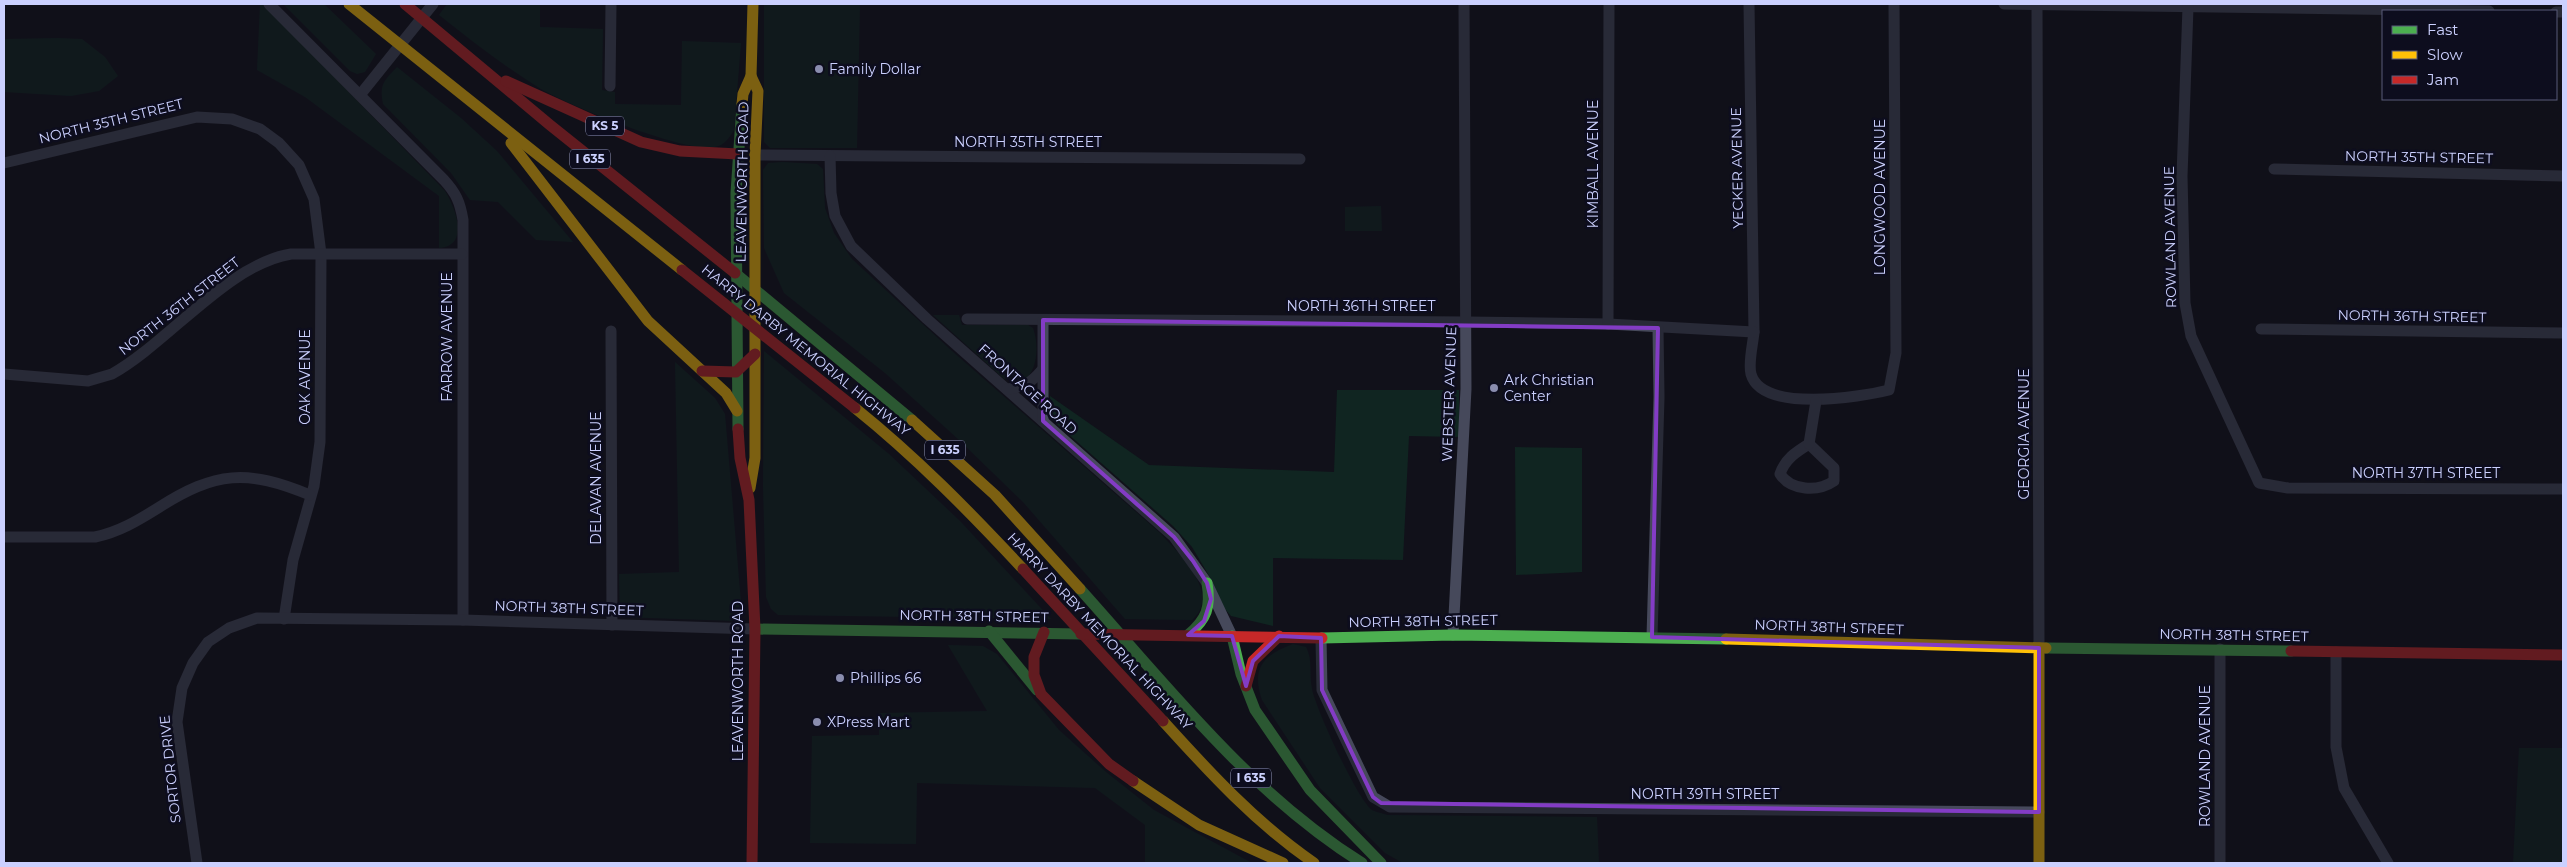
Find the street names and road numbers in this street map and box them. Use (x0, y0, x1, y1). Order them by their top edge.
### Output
street label: NORTH 35TH STREET (37, 94, 185, 148)
street label: KIMBALL AVENUE (1584, 100, 1602, 228)
street label: LEAVENWORTH ROAD (732, 102, 752, 262)
street label: YECKER AVENUE (1727, 107, 1747, 229)
road number: KS 5 (586, 116, 624, 136)
street label: LONGWOOD AVENUE (1871, 119, 1889, 275)
street label: NORTH 35TH STREET (954, 133, 1102, 151)
street label: NORTH 35TH STREET (2345, 147, 2493, 167)
road number: I 635 (570, 150, 610, 168)
street label: ROWLAND AVENUE (2160, 166, 2180, 308)
street label: NORTH 36TH STREET (115, 253, 243, 359)
street label: HARRY DARBY MEMORIAL HIGHWAY (698, 260, 914, 440)
street label: FARROW AVENUE (438, 272, 456, 402)
street label: NORTH 36TH STREET (1287, 297, 1435, 315)
street label: NORTH 36TH STREET (2337, 306, 2487, 326)
street label: WEBSTER AVENUE (1438, 326, 1460, 462)
street label: OAK AVENUE (296, 329, 314, 425)
street label: FRONTAGE ROAD (975, 340, 1081, 438)
street label: GEORGIA AVENUE (2015, 368, 2033, 500)
street label: DELAVAN AVENUE (587, 411, 605, 545)
road number: I 635 (925, 440, 965, 460)
street label: NORTH 37TH STREET (2352, 464, 2500, 482)
street label: HARRY DARBY MEMORIAL HIGHWAY (1004, 529, 1196, 733)
street label: NORTH 38TH STREET (494, 596, 644, 620)
street label: LEAVENWORTH ROAD (729, 601, 747, 761)
street label: NORTH 38TH STREET (899, 606, 1049, 626)
street label: NORTH 38TH STREET (1348, 611, 1498, 631)
street label: NORTH 38TH STREET (1754, 615, 1904, 639)
street label: NORTH 38TH STREET (2159, 625, 2309, 645)
street label: ROWLAND AVENUE (2196, 685, 2214, 827)
street label: SORTOR DRIVE (155, 714, 185, 824)
road number: I 635 (1231, 768, 1271, 788)
street label: NORTH 39TH STREET (1631, 785, 1779, 803)

